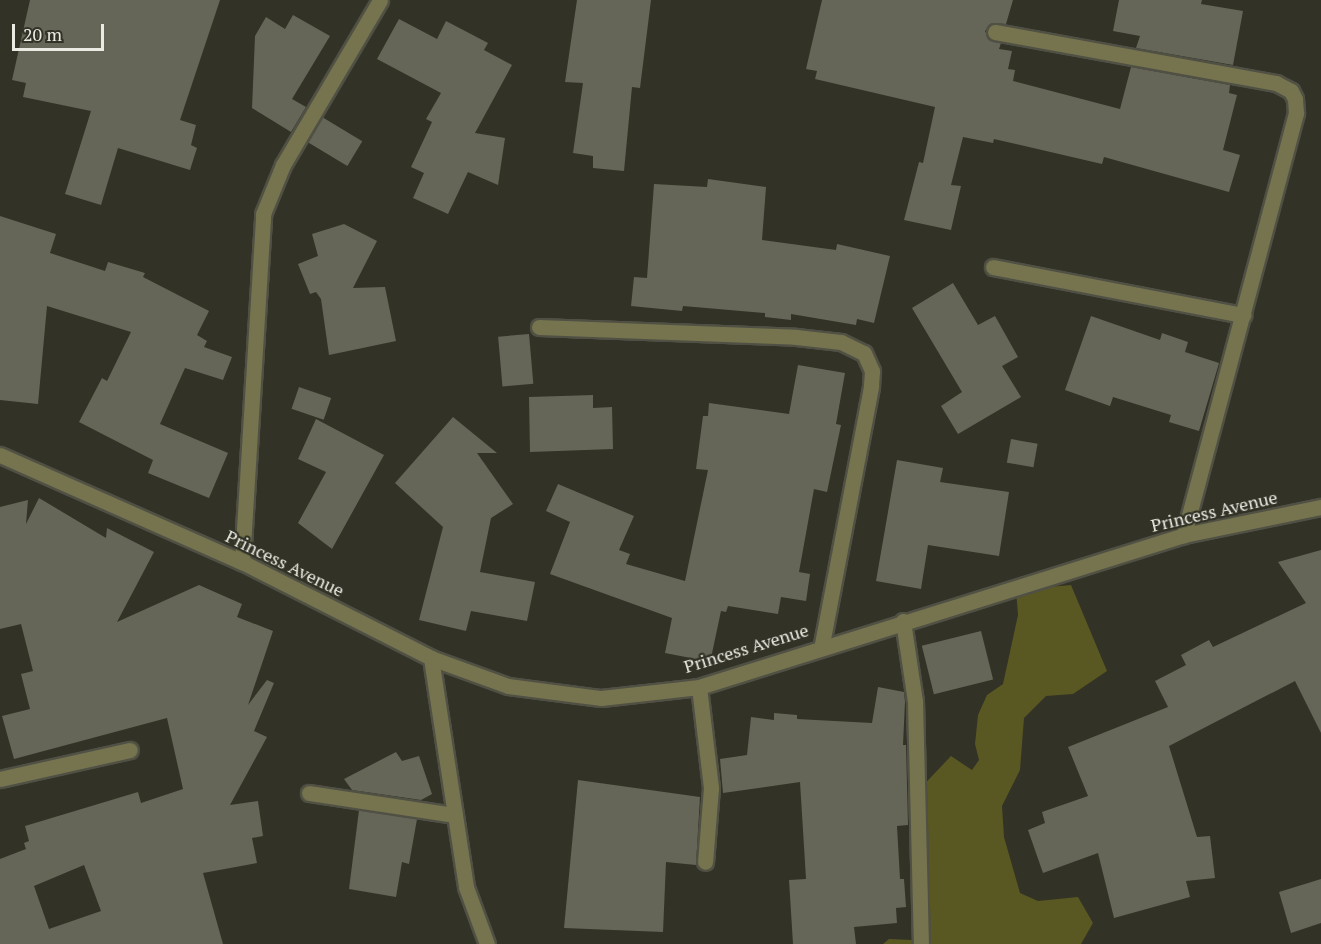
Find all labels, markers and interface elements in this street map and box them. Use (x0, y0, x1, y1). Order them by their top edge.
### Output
scale bar (15, 12, 106, 50)
text: 20 m (23, 22, 62, 46)
street label: Princess Avenue (1148, 486, 1280, 536)
street label: Princess Avenue (222, 525, 348, 601)
street label: Princess Avenue (681, 619, 811, 677)

